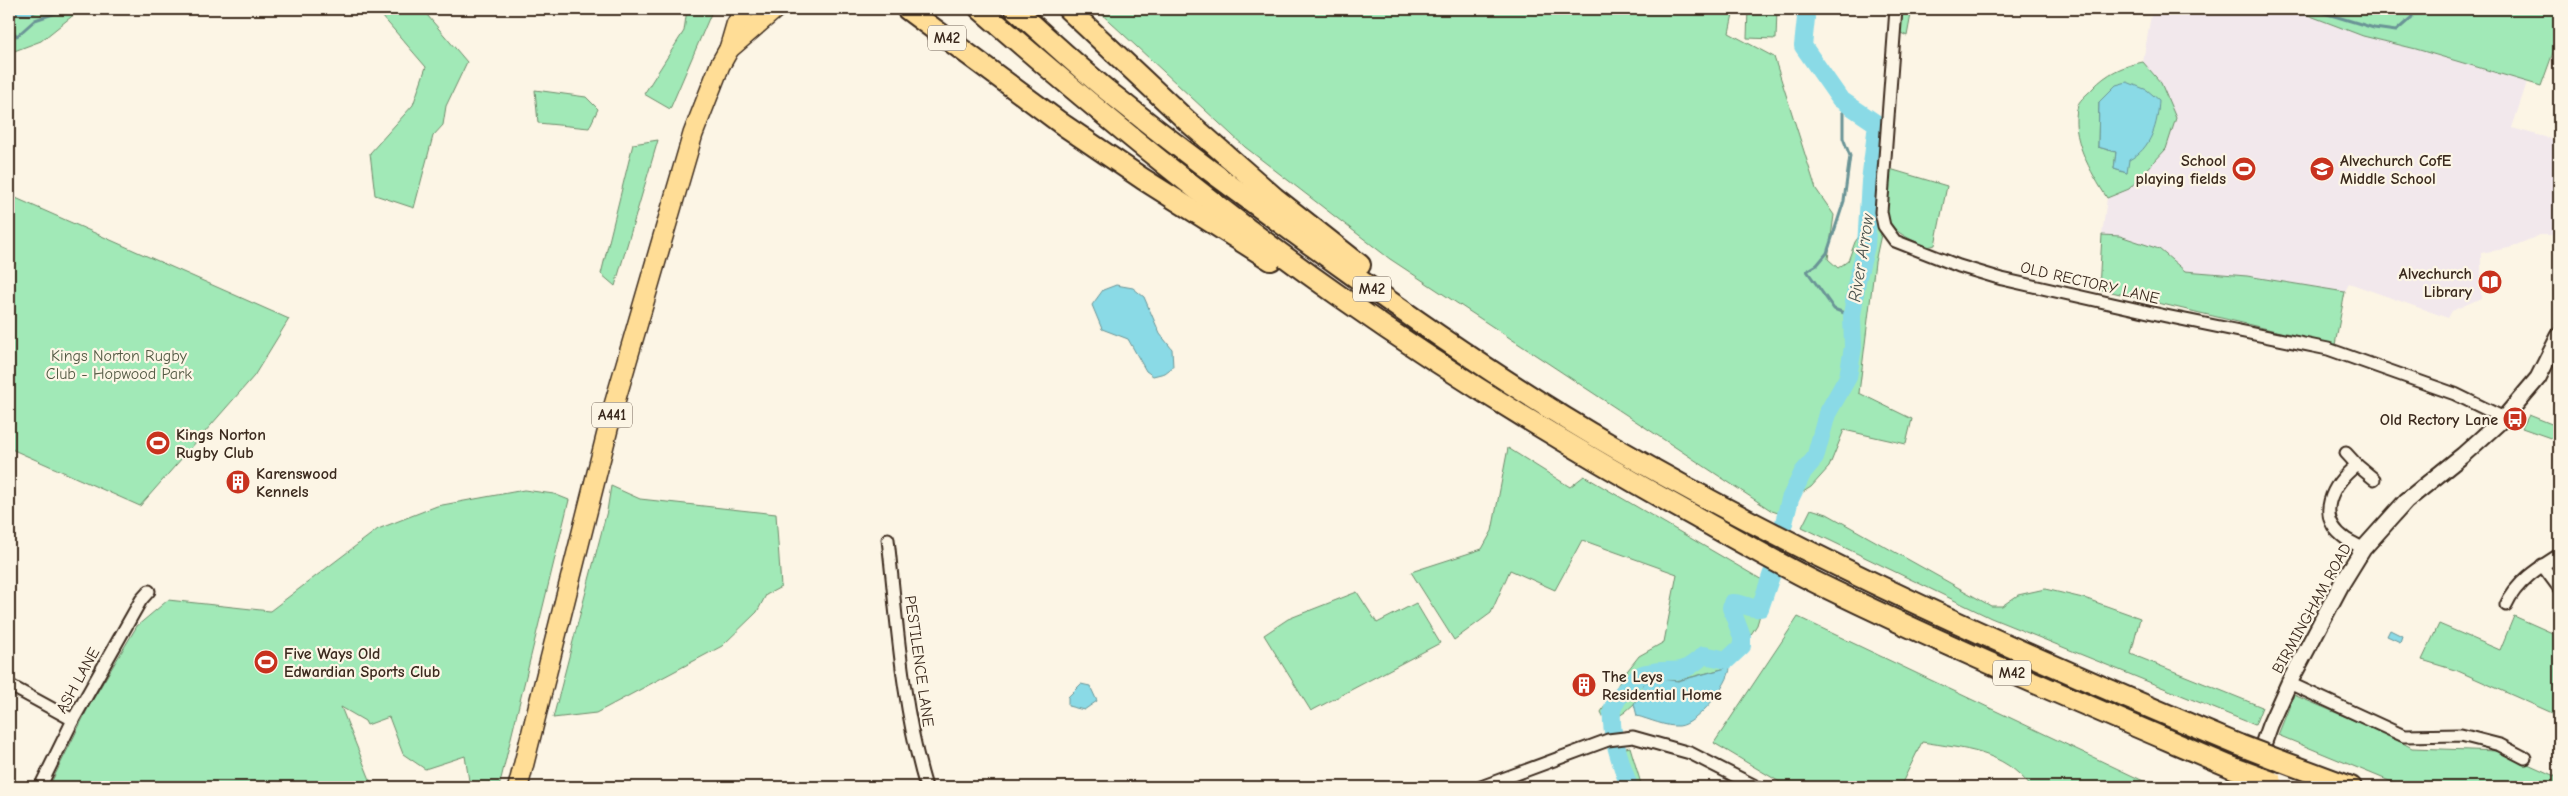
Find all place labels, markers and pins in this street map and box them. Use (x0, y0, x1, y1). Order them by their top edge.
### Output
place label: School playing fields (2136, 152, 2226, 188)
place label: Alvechurch CofE Middle School (2340, 152, 2452, 188)
sports icon: School playing fields (2231, 156, 2257, 182)
school or university icon: Alvechurch CofE Middle School (2309, 156, 2335, 182)
place label: Alvechurch Library (2399, 265, 2473, 301)
library icon: Alvechurch Library (2477, 269, 2503, 295)
bus stop icon: Old Rectory Lane (2502, 406, 2528, 432)
place label: Old Rectory Lane (2380, 411, 2498, 429)
place label: Kings Norton Rugby Club (176, 426, 266, 462)
sports icon: Kings Norton Rugby Club (145, 430, 171, 456)
place label: Karenswood Kennels (256, 465, 337, 501)
building icon: Karenswood Kennels (225, 469, 251, 495)
place label: Five Ways Old Edwardian Sports Club (284, 645, 440, 681)
sports icon: Five Ways Old Edwardian Sports Club (253, 649, 279, 675)
place label: The Leys Residential Home (1602, 668, 1722, 704)
building icon: The Leys Residential Home (1571, 672, 1597, 698)

